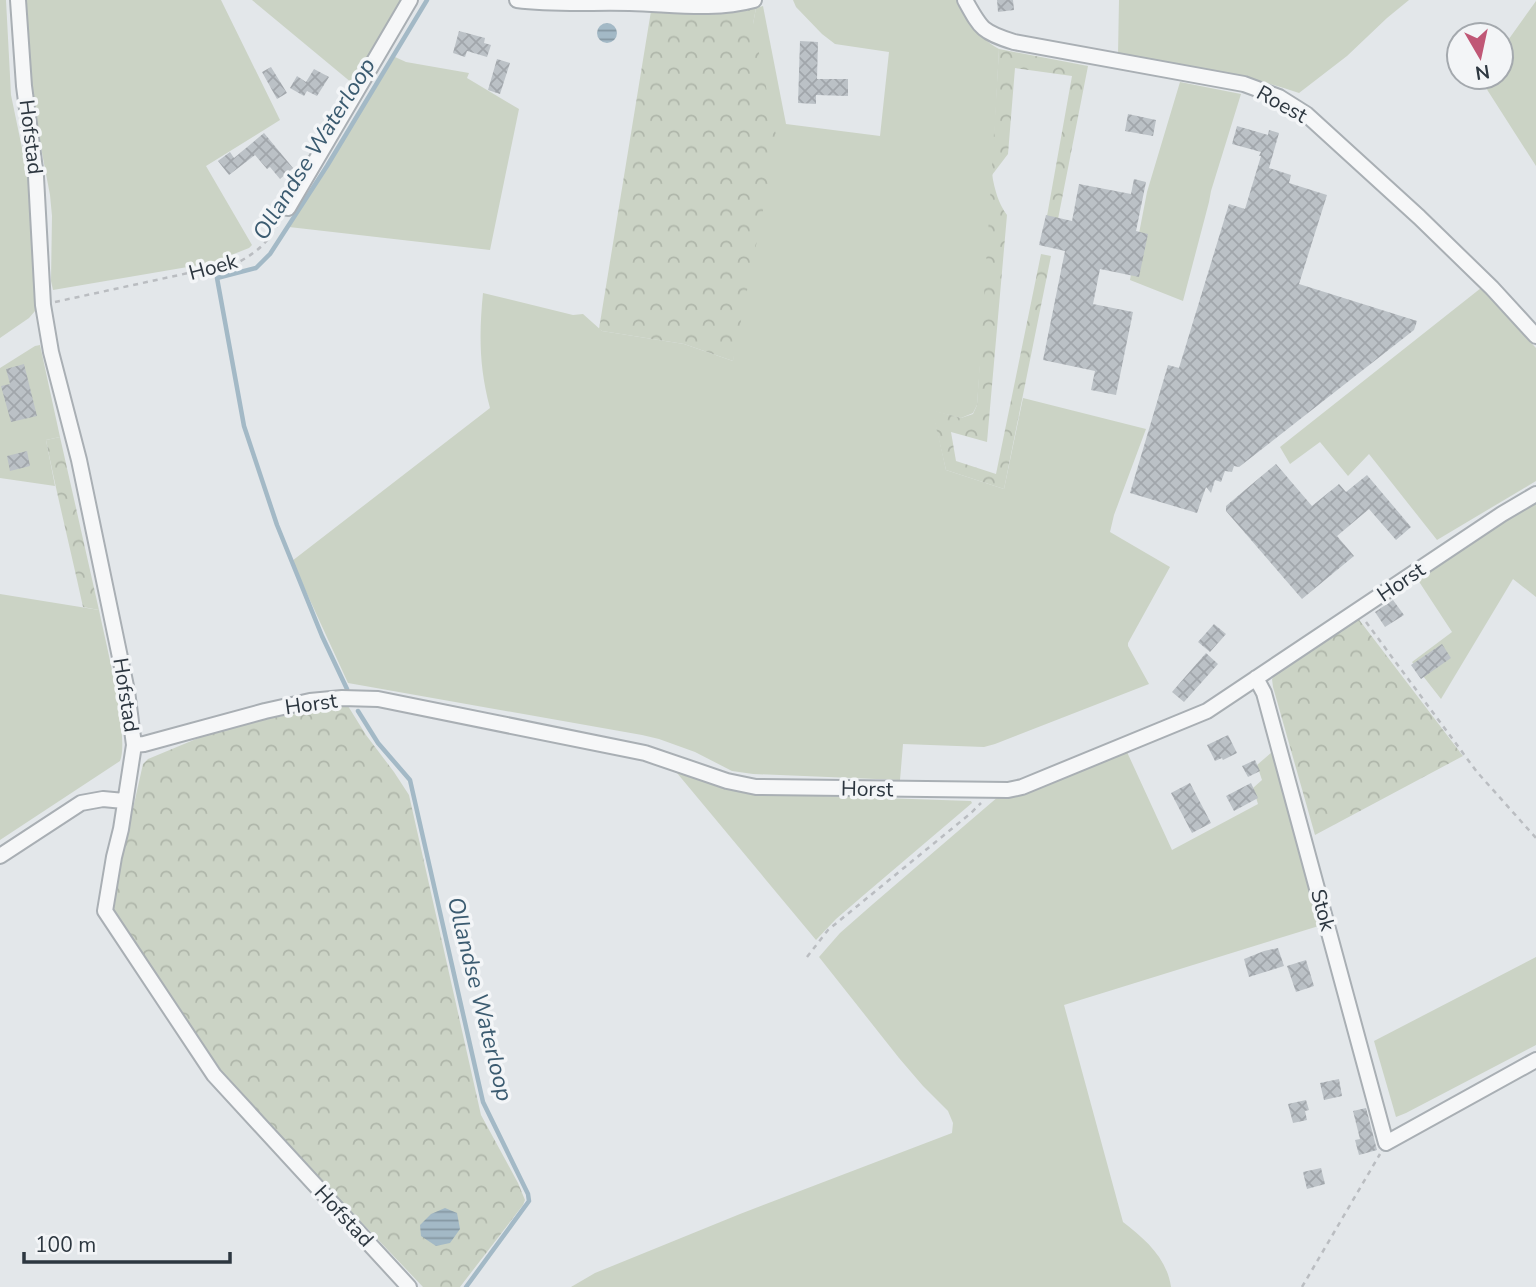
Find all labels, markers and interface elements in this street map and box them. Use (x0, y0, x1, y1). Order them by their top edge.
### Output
north arrow (1445, 21, 1515, 91)
water label: Ollandse Waterloop (245, 52, 383, 246)
text: N (1473, 58, 1492, 86)
street label: Roest (1252, 79, 1313, 130)
street label: Hofstad (13, 98, 49, 176)
street label: Hoek (186, 247, 241, 287)
street label: Horst (1371, 555, 1431, 608)
street label: Hofstad (106, 656, 146, 734)
street label: Horst (283, 686, 340, 722)
street label: Horst (841, 775, 894, 803)
street label: Stok (1304, 886, 1342, 935)
water label: Ollandse Waterloop (440, 894, 520, 1104)
street label: Hofstad (308, 1179, 380, 1253)
scale bar (24, 1220, 231, 1264)
text: 100 m (35, 1231, 96, 1259)

